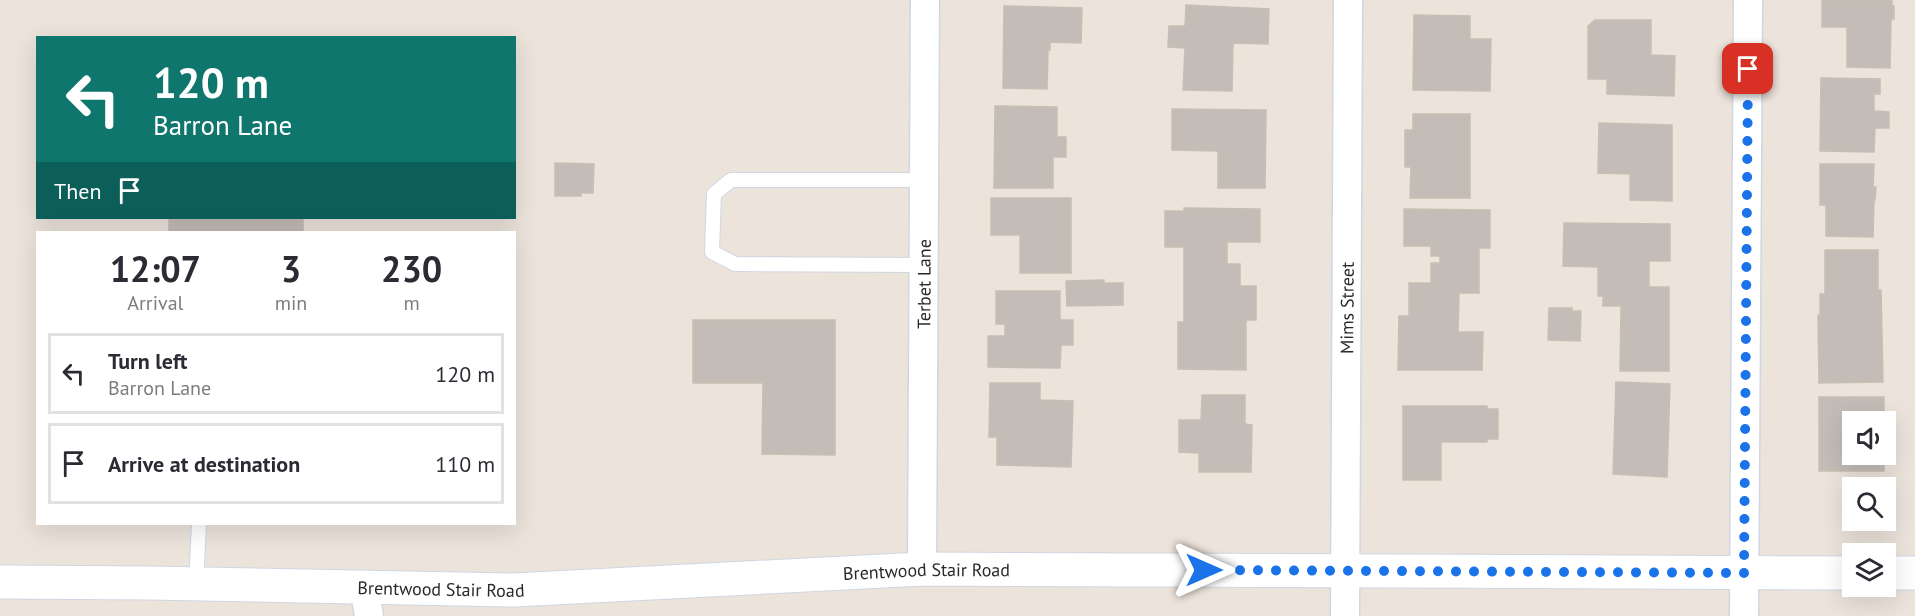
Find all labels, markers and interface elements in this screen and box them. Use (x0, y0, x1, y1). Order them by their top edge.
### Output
pin (1722, 43, 1773, 94)
icon: arrive (1731, 52, 1764, 85)
text: 120 m (153, 55, 269, 110)
icon: left (54, 60, 132, 138)
text: Barron Lane (153, 108, 292, 142)
icon: arrive (113, 174, 146, 207)
text: Then (54, 177, 101, 205)
street label: Terbet Lane (912, 239, 935, 329)
text: 12:07 (110, 245, 201, 292)
text: 3 (281, 245, 301, 292)
text: 230 (381, 245, 442, 292)
street label: Mims Street (1335, 262, 1358, 354)
text: Arrival (127, 290, 183, 316)
text: min (275, 290, 307, 316)
text: m (404, 290, 420, 316)
text: Turn left (108, 347, 188, 375)
icon: left (57, 357, 90, 390)
text: 120 m (435, 360, 495, 388)
text: Barron Lane (108, 375, 211, 401)
map controls (1842, 411, 1896, 597)
button: sound (1842, 411, 1896, 465)
icon: arrive (57, 447, 90, 480)
text: Arrive at destination (108, 450, 300, 478)
text: 110 m (435, 450, 495, 478)
button: search (1842, 477, 1896, 531)
position arrow (1172, 538, 1236, 602)
button: layers (1842, 543, 1896, 597)
street label: Brentwood Stair Road (842, 557, 1010, 585)
street label: Brentwood Stair Road (357, 575, 525, 602)

